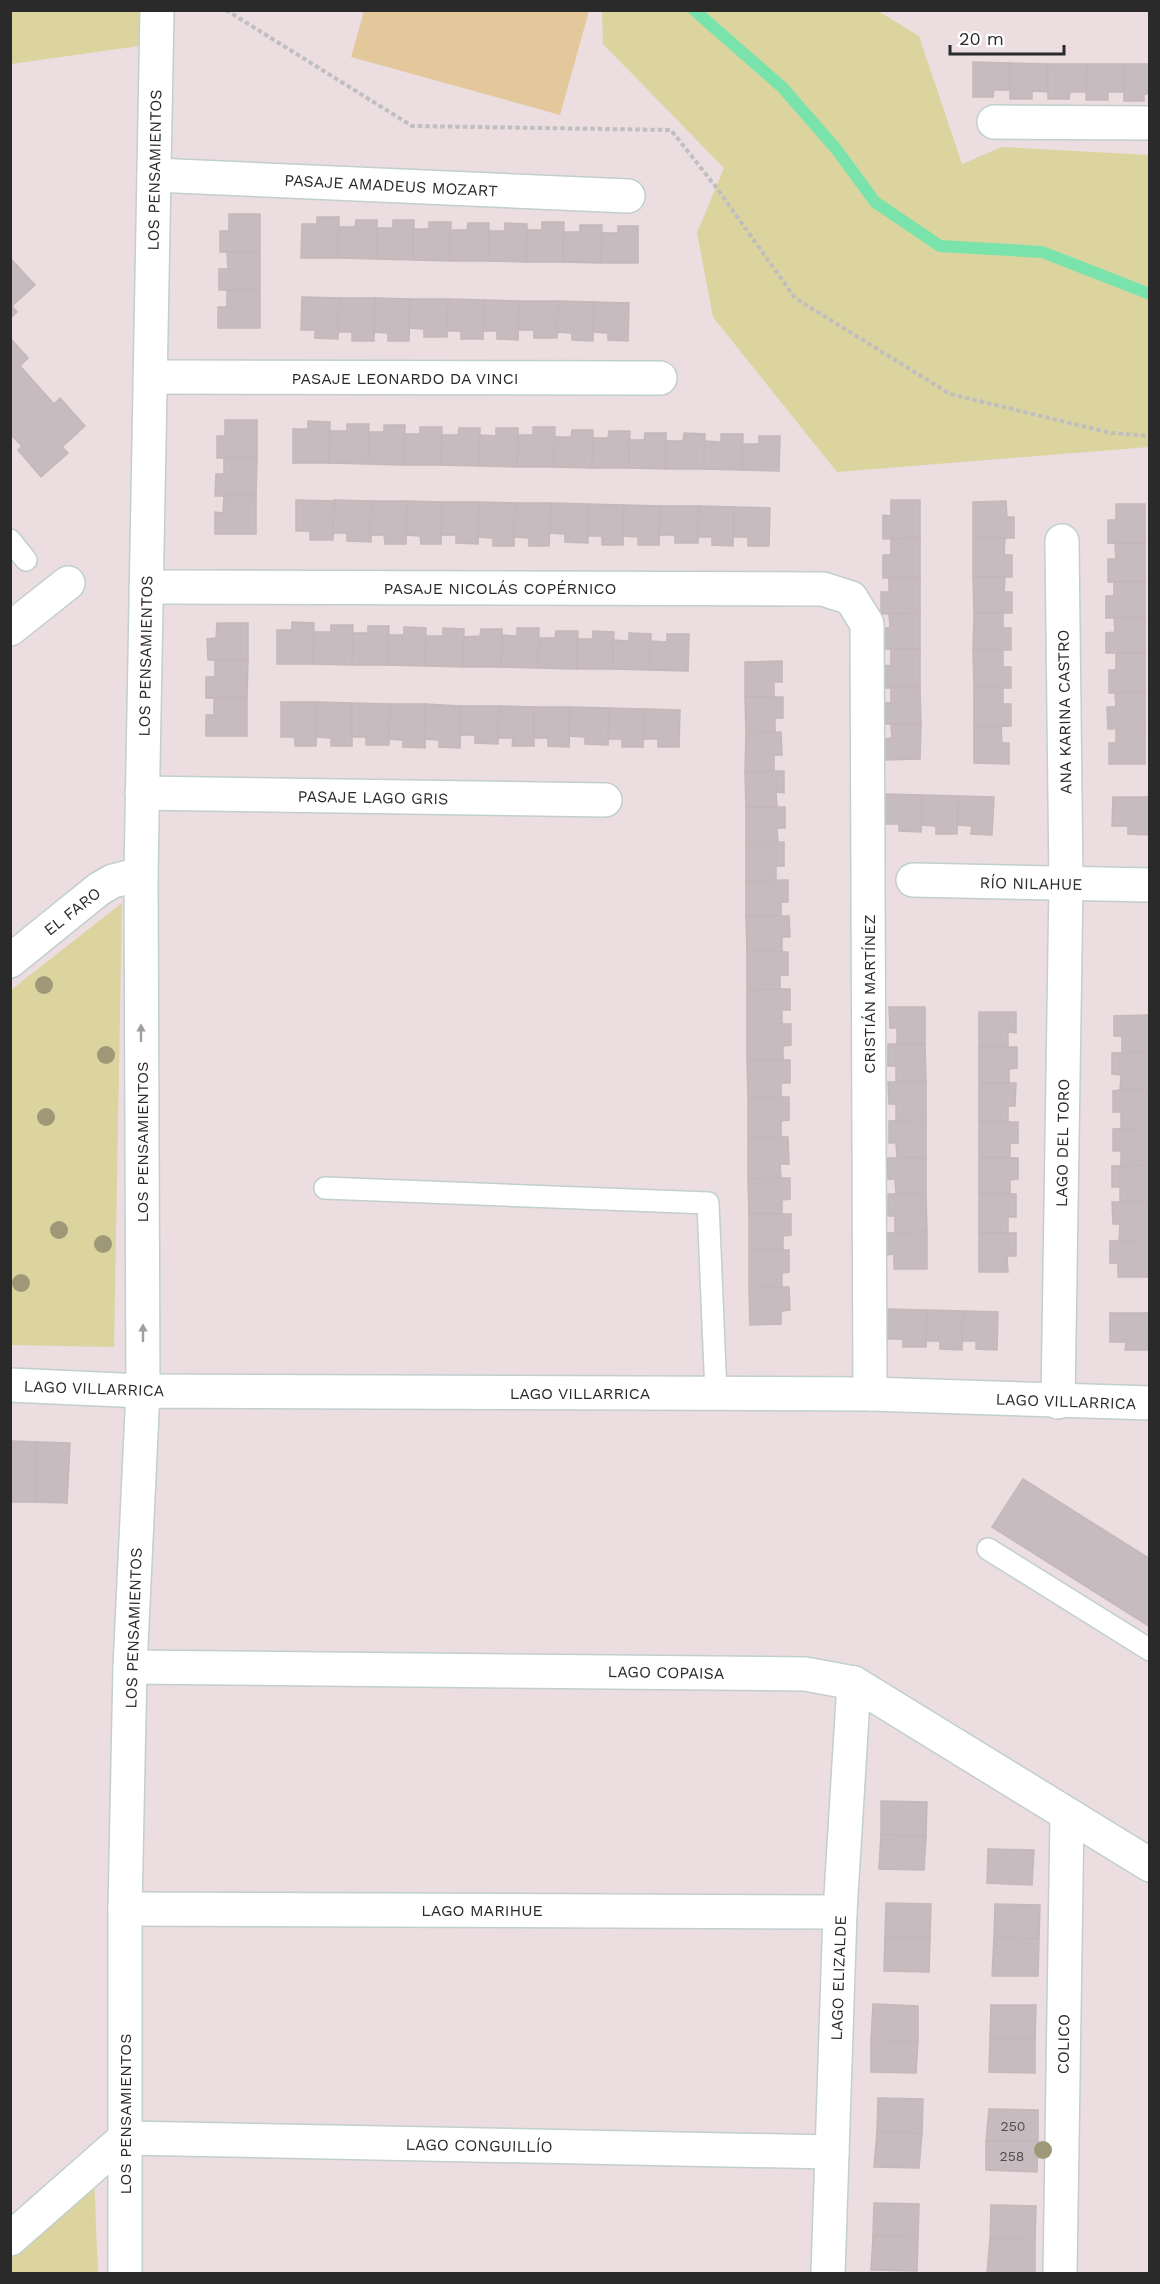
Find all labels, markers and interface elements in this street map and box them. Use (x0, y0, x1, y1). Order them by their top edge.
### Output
scale bar (950, 18, 1064, 56)
text: 20 m (959, 28, 1004, 49)
street label: LOS PENSAMIENTOS (144, 89, 165, 251)
street label: PASAJE AMADEUS MOZART (284, 170, 499, 201)
street label: PASAJE LEONARDO DA VINCI (292, 369, 518, 388)
street label: LOS PENSAMIENTOS (135, 575, 156, 737)
street label: PASAJE NICOLÁS COPÉRNICO (384, 579, 616, 598)
street label: ANA KARINA CASTRO (1054, 630, 1075, 794)
street label: PASAJE LAGO GRIS (297, 787, 449, 808)
street label: RÍO NILAHUE (979, 873, 1083, 894)
street label: EL FARO (40, 883, 104, 939)
street label: CRISTIÁN MARTÍNEZ (860, 914, 879, 1074)
one-way arrow (137, 1023, 146, 1042)
street label: LOS PENSAMIENTOS (133, 1061, 152, 1223)
street label: LAGO DEL TORO (1052, 1079, 1073, 1207)
one-way arrow (138, 1323, 148, 1342)
street label: LAGO VILLARRICA (23, 1377, 165, 1400)
street label: LAGO VILLARRICA (510, 1384, 651, 1403)
street label: LAGO VILLARRICA (995, 1390, 1137, 1413)
street label: LOS PENSAMIENTOS (121, 1547, 146, 1709)
street label: LAGO COPAISA (607, 1662, 725, 1683)
street label: LAGO MARIHUE (421, 1901, 543, 1920)
street label: LAGO ELIZALDE (827, 1915, 850, 2041)
street label: COLICO (1053, 2014, 1074, 2074)
street label: LOS PENSAMIENTOS (116, 2033, 135, 2195)
house number: 250 (1000, 2118, 1026, 2134)
street label: LAGO CONGUILLÍO (405, 2135, 553, 2156)
house number: 258 (1000, 2148, 1024, 2164)

